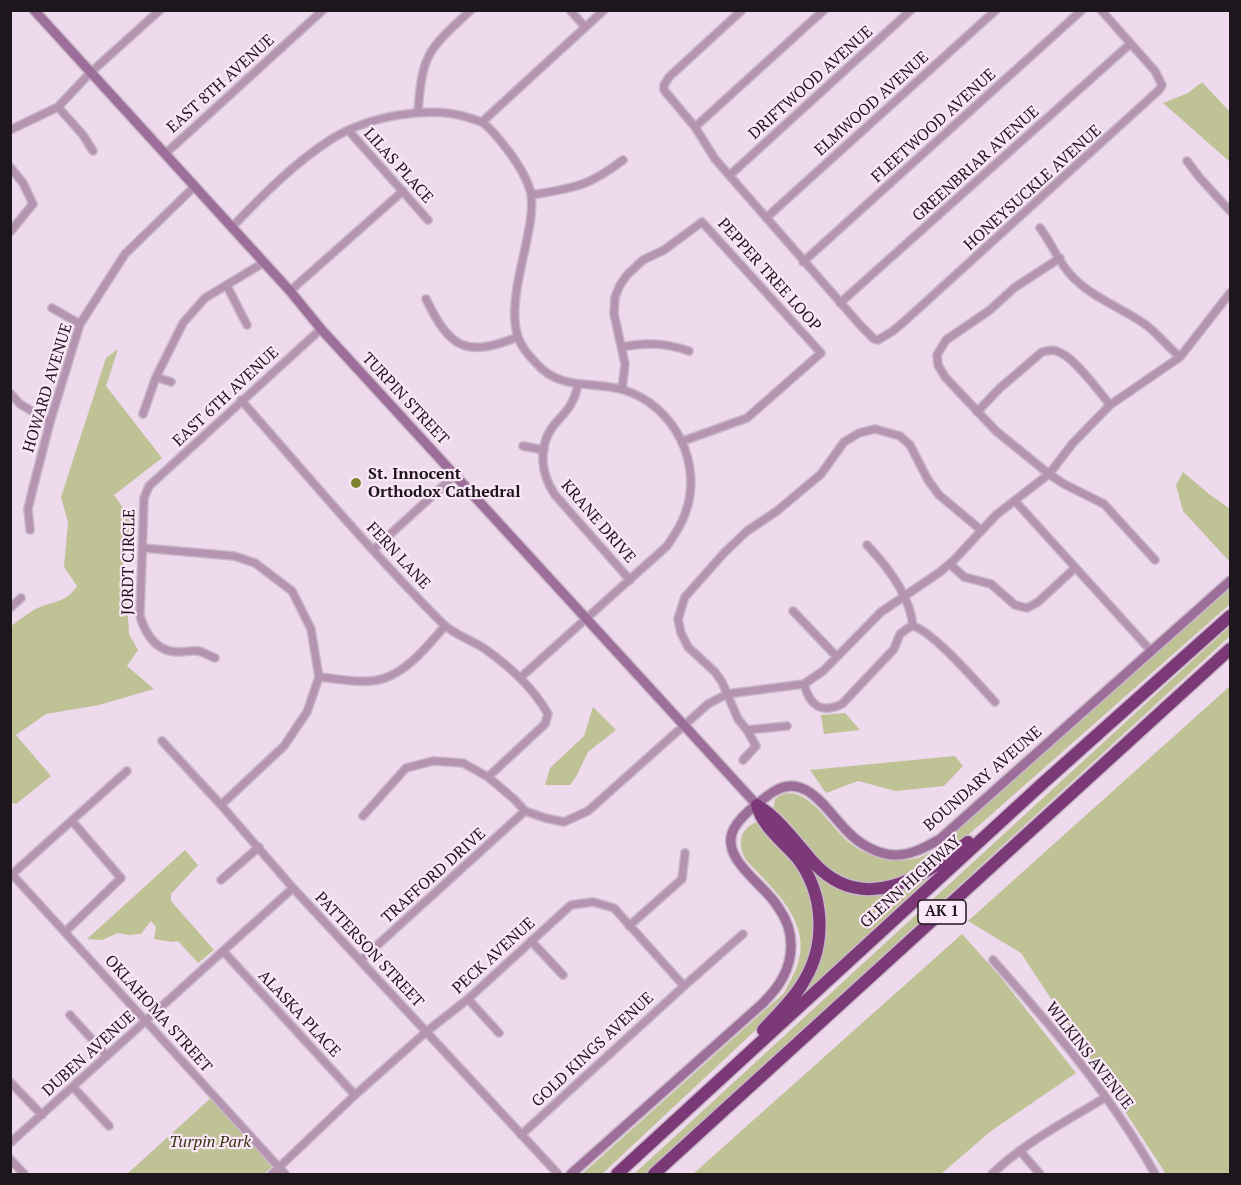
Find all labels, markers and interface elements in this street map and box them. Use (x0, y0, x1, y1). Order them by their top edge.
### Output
street label: DRIFTWOOD AVENUE (745, 22, 877, 144)
street label: EAST 8TH AVENUE (163, 31, 279, 137)
street label: ELMWOOD AVENUE (811, 48, 933, 160)
street label: FLEETWOOD AVENUE (868, 65, 1000, 187)
street label: GREENBRIAR AVENUE (909, 102, 1043, 226)
street label: HONEYSUCKLE AVENUE (960, 121, 1106, 255)
street label: LILAS PLACE (359, 124, 437, 208)
street label: PEPPER TREE LOOP (713, 214, 825, 336)
street label: HOWARD AVENUE (19, 321, 77, 455)
street label: EAST 6TH AVENUE (169, 343, 283, 451)
street label: TURPIN STREET (357, 349, 453, 449)
place label: St. Innocent Orthodox Cathedral (368, 464, 520, 502)
marker: St. Innocent Orthodox Cathedral (349, 476, 363, 490)
street label: KRANE DRIVE (557, 477, 639, 567)
street label: JORDT CIRCLE (118, 509, 140, 615)
street label: FERN LANE (362, 519, 434, 593)
street label: BOUNDARY AVEUNE (920, 722, 1046, 836)
street label: TRAFFORD DRIVE (378, 824, 490, 928)
street label: GLENN HIGHWAY (856, 832, 966, 932)
street label: PATTERSON STREET (311, 888, 427, 1012)
road number: AK 1 (918, 900, 966, 924)
street label: PECK AVENUE (449, 914, 539, 998)
street label: OKLAHOMA STREET (100, 951, 216, 1077)
street label: ALASKA PLACE (254, 966, 344, 1062)
street label: GOLD KINGS AVENUE (528, 989, 658, 1111)
street label: WILKINS AVENUE (1041, 999, 1137, 1113)
street label: DUBEN AVENUE (39, 1007, 139, 1101)
park label: Turpin Park (169, 1132, 251, 1152)

